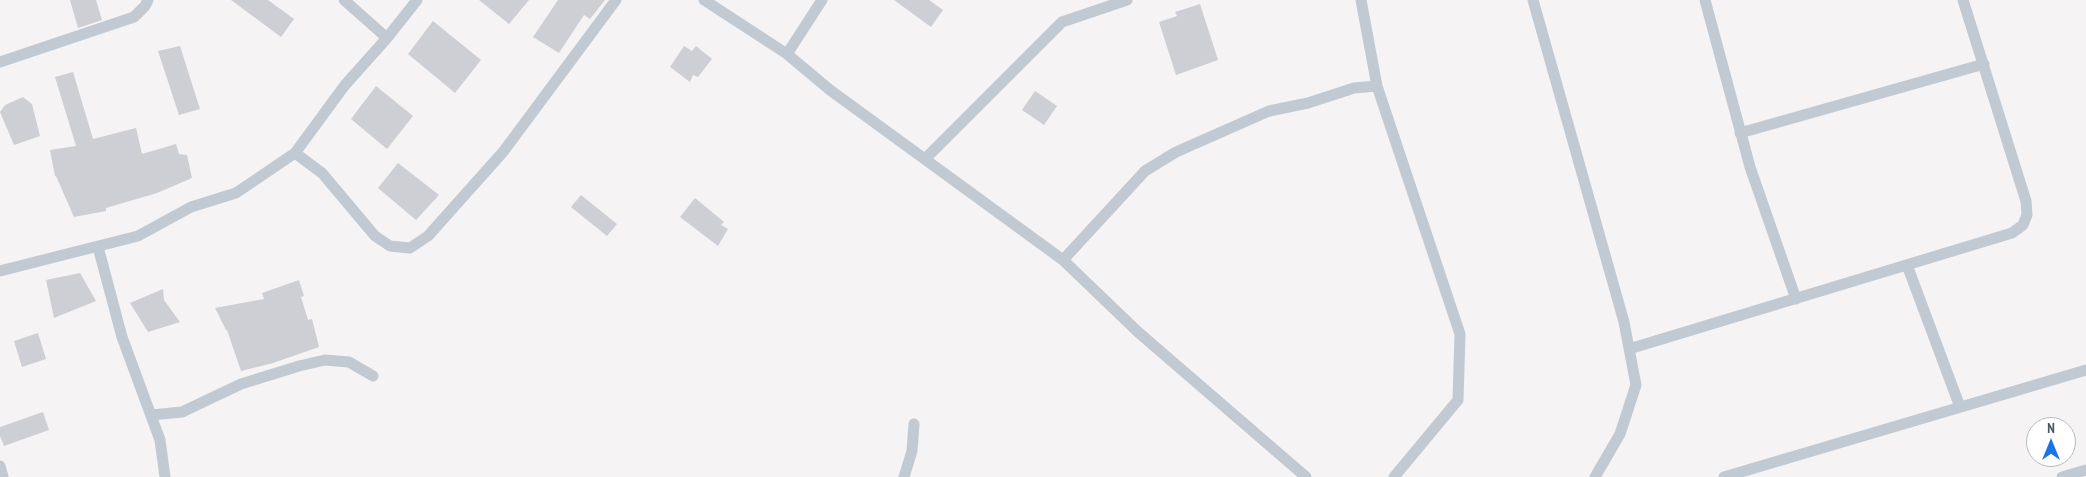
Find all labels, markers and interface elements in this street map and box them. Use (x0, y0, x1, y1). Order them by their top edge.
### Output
north arrow (2026, 417, 2076, 467)
text: N (2047, 419, 2055, 437)

